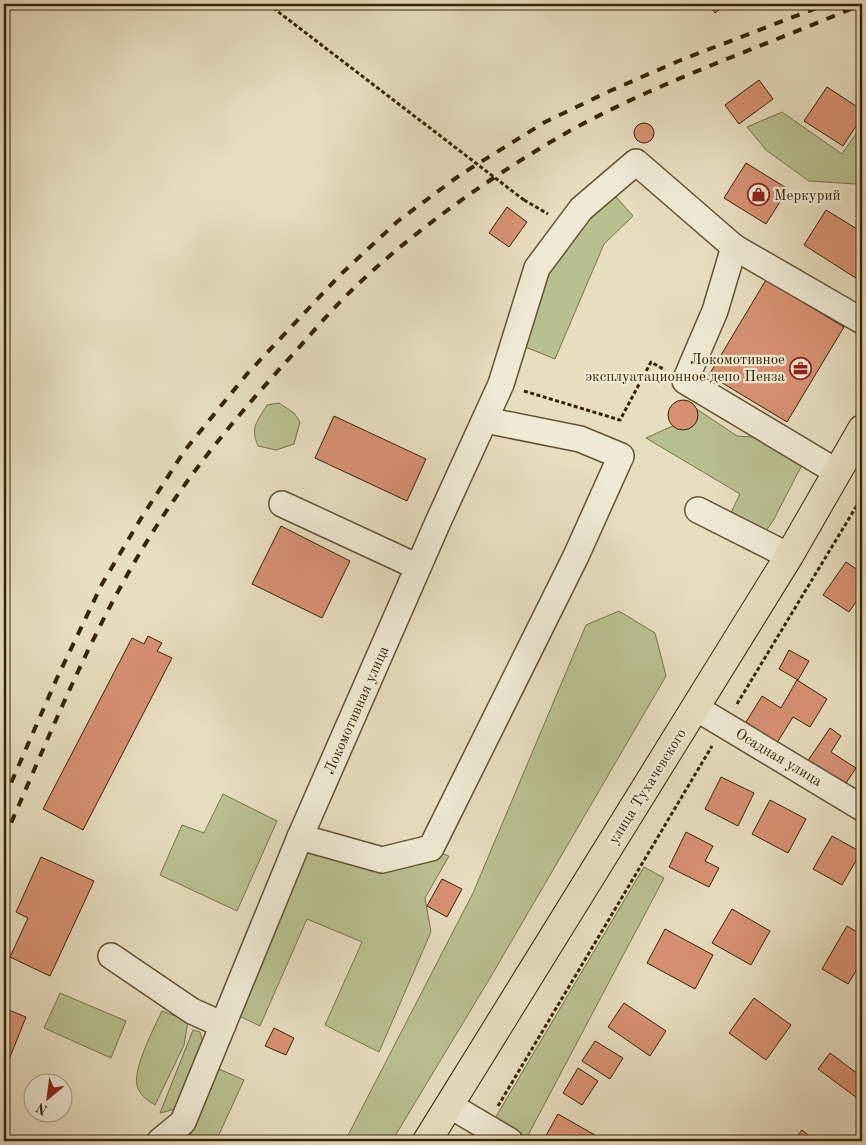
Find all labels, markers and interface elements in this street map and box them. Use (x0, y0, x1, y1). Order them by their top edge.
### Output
shop icon: Меркурий (746, 183, 770, 207)
place label: Меркурий (774, 189, 841, 204)
place label: Локомотивное эксплуатационное депо Пенза (585, 353, 786, 385)
office icon: Локомотивное эксплуатационное депо Пенза (789, 356, 813, 380)
street label: Локомотивная улица (322, 644, 393, 777)
street label: улица Тухачевского (607, 727, 690, 847)
street label: Осадная улица (732, 727, 825, 790)
north arrow (22, 1072, 72, 1122)
text: N (34, 1100, 50, 1117)

